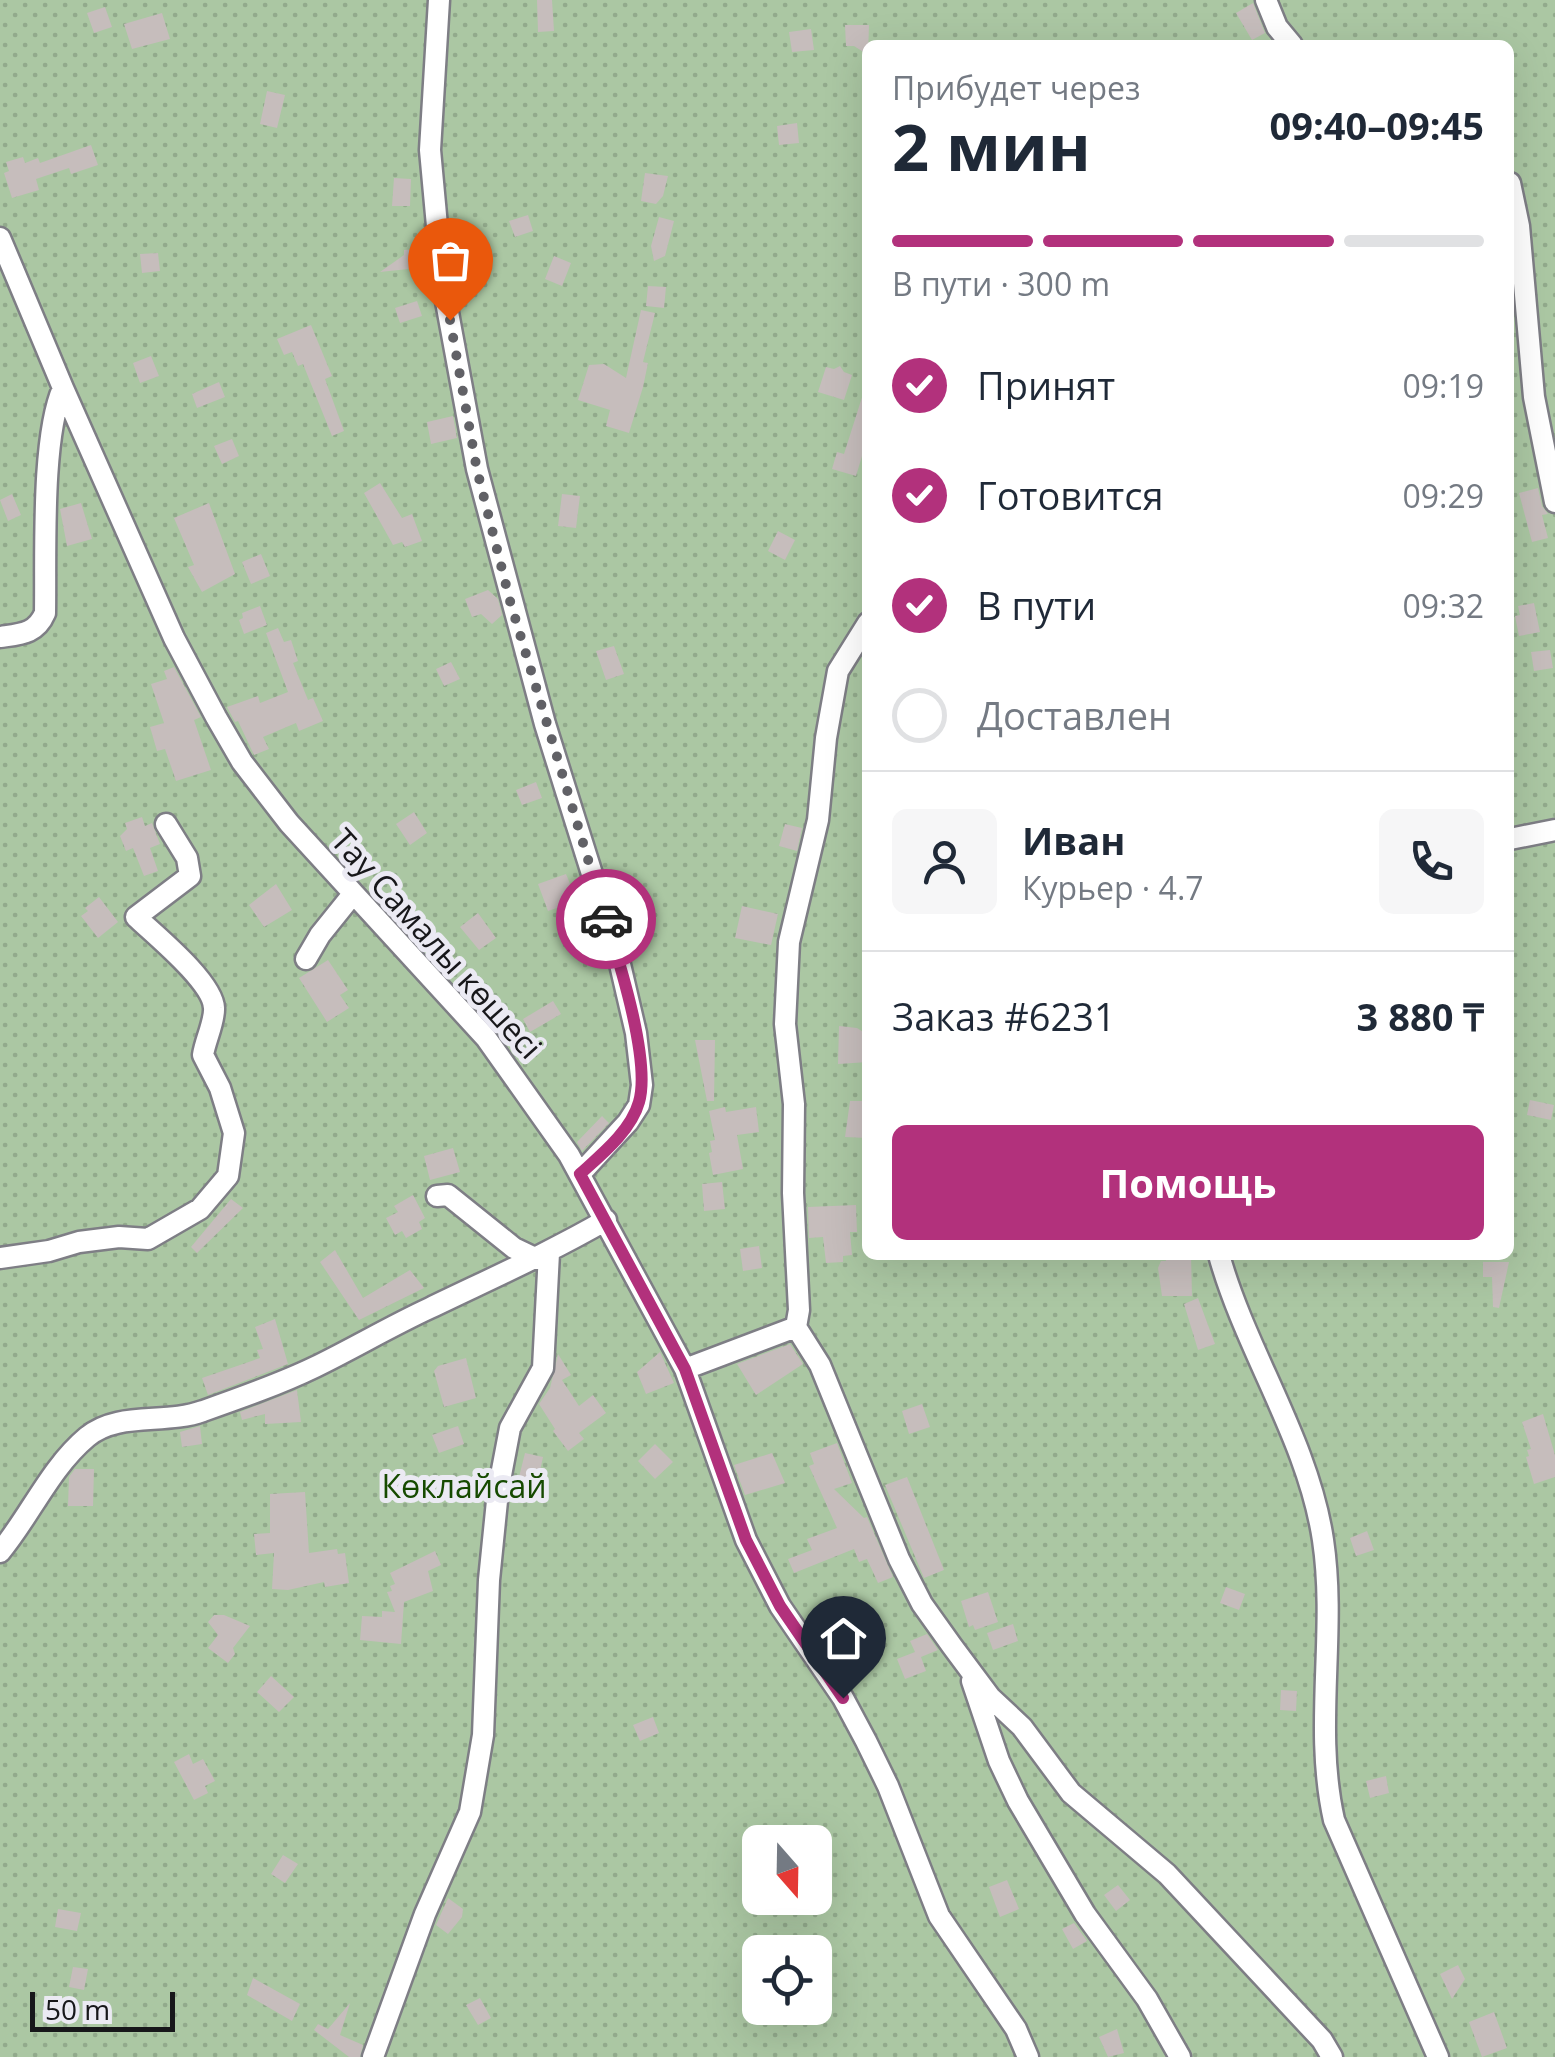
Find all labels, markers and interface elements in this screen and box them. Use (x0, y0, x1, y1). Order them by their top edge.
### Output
text: Прибудет через (892, 66, 1140, 109)
text: 09:40–09:45 (1270, 99, 1484, 151)
text: 2 мин (892, 102, 1091, 190)
pin (408, 218, 493, 321)
icon: bag (423, 233, 478, 288)
text: В пути · 300 m (892, 262, 1110, 305)
icon: check (892, 358, 947, 413)
text: Принят (977, 359, 1115, 411)
text: 09:19 (1402, 364, 1484, 407)
icon: check (892, 468, 947, 523)
text: Готовится (977, 469, 1163, 521)
text: 09:29 (1402, 474, 1484, 517)
icon: check (892, 578, 947, 633)
text: В пути (977, 579, 1096, 631)
text: 09:32 (1402, 584, 1484, 627)
text: Доставлен (977, 689, 1172, 741)
button: person (892, 809, 997, 914)
button: phone (1379, 809, 1484, 914)
text: Иван (1022, 814, 1125, 866)
street label: Тау Самалы көшесі (322, 819, 552, 1067)
text: Курьер · 4.7 (1022, 866, 1204, 909)
courier (556, 869, 656, 969)
icon: car (579, 892, 634, 947)
text: Заказ #6231 (892, 990, 1116, 1042)
text: 3 880 ₸ (1357, 990, 1484, 1042)
button: Помощь (892, 1125, 1484, 1240)
park label: Көклайсай (381, 1464, 547, 1507)
pin (801, 1596, 886, 1699)
icon: home (816, 1611, 871, 1666)
north arrow (742, 1825, 832, 1915)
map controls (742, 1825, 832, 2025)
button: locate (742, 1935, 832, 2025)
scale bar (30, 1987, 175, 2032)
text: 50 m (45, 1990, 110, 2028)

